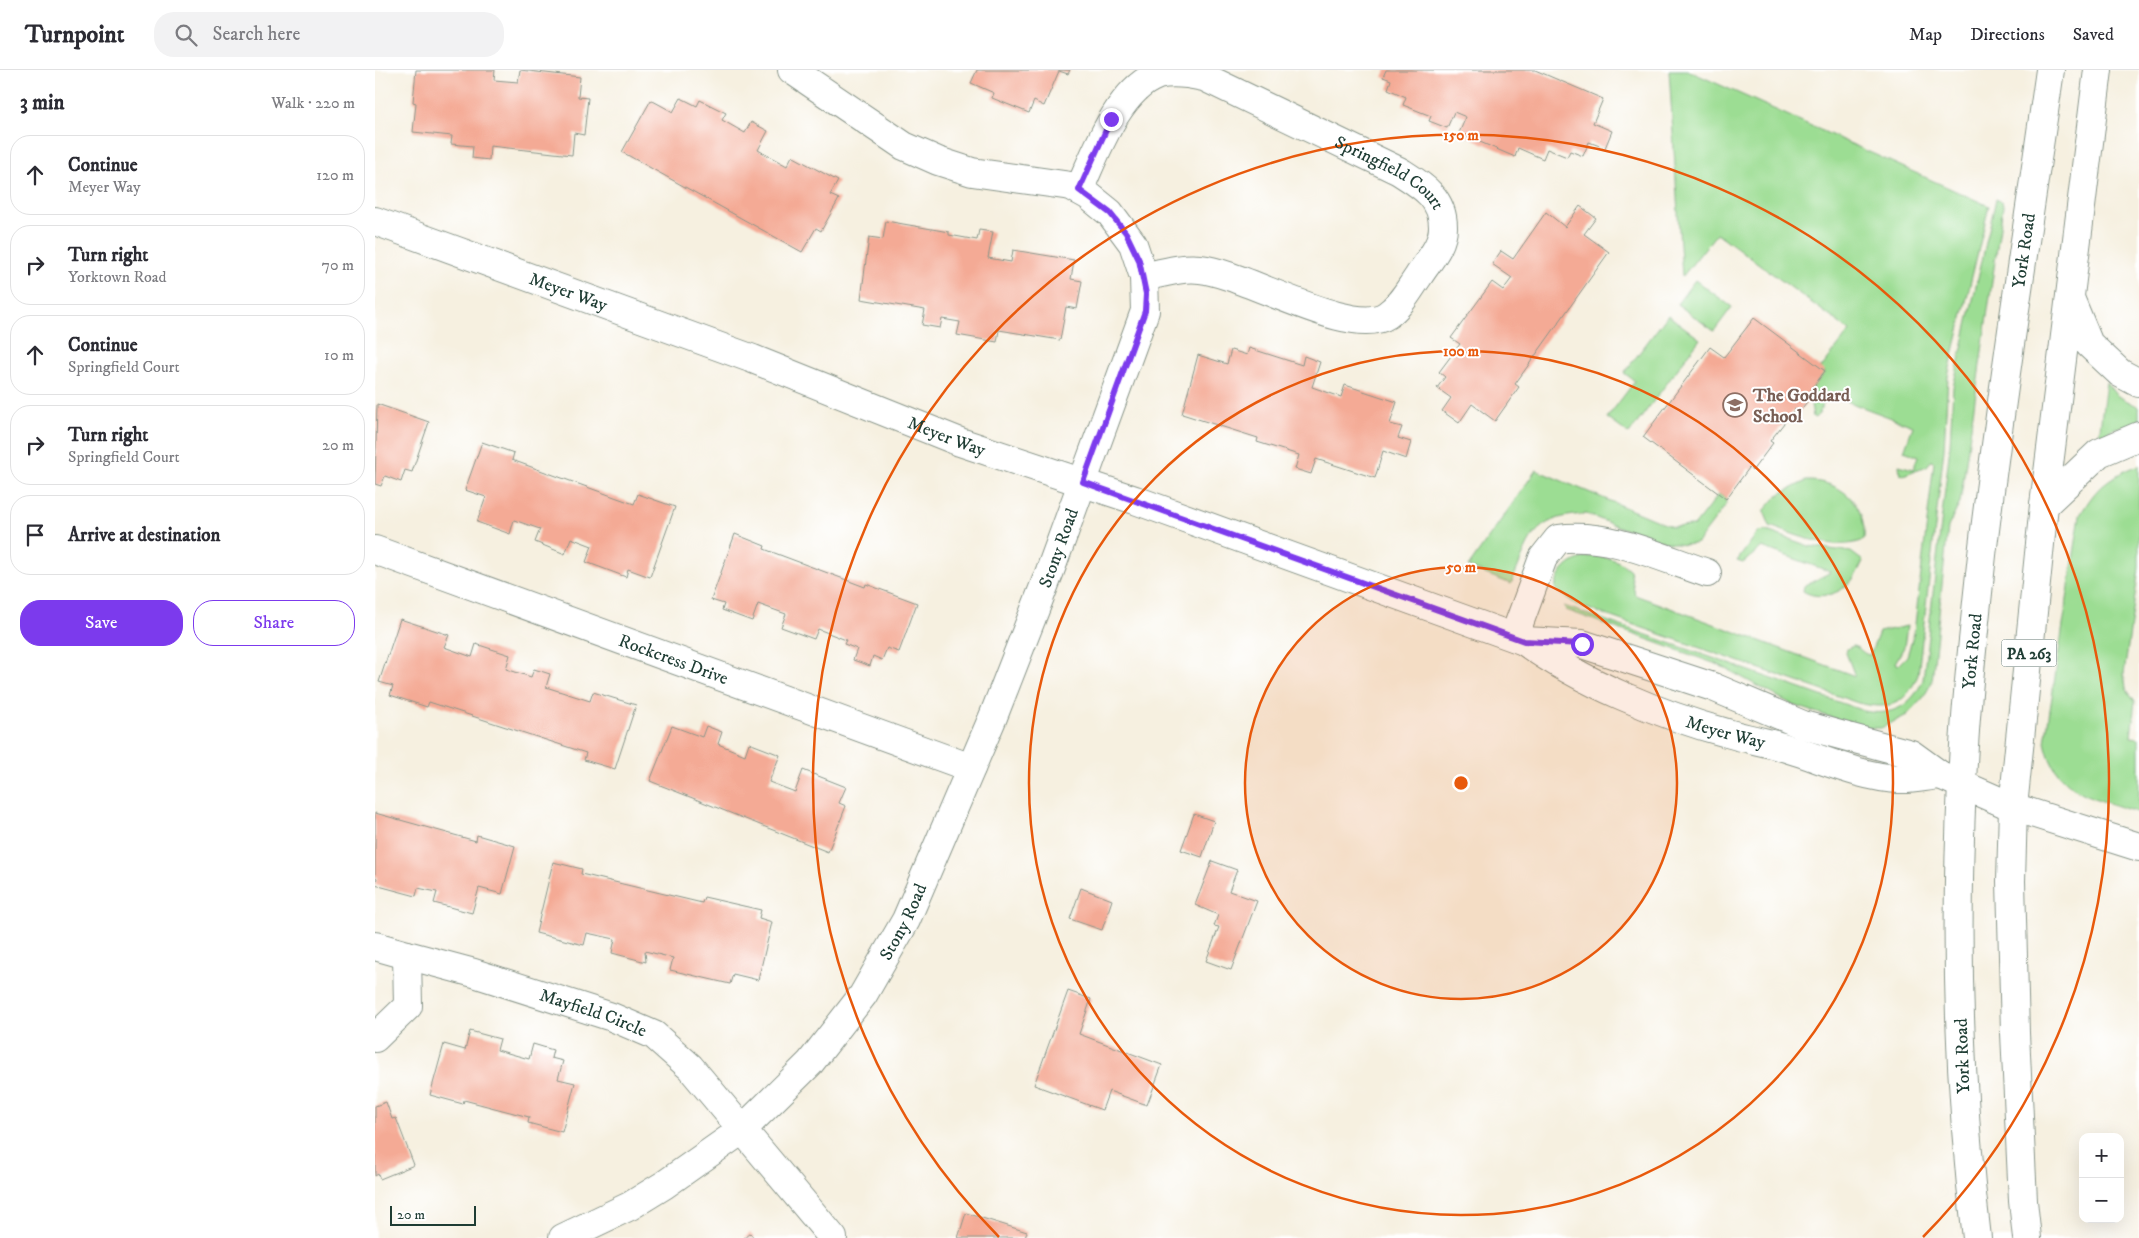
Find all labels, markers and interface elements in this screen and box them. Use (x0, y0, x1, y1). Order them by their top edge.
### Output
search box (154, 12, 504, 57)
text: Turnpoint (25, 20, 124, 50)
icon: search (172, 21, 200, 49)
text: Search here (212, 23, 300, 46)
text: Map (1909, 24, 1942, 46)
text: Directions (1970, 24, 2045, 46)
text: Saved (2073, 24, 2114, 46)
text: 3 min (20, 90, 65, 116)
text: Walk · 220 m (271, 93, 355, 113)
route end (1100, 108, 1123, 131)
text: 150 m (1443, 126, 1479, 145)
street label: Springfield Court (1331, 132, 1449, 214)
text: Continue (68, 154, 138, 177)
icon: ahead (21, 161, 49, 189)
text: 120 m (316, 165, 354, 185)
text: Meyer Way (68, 177, 141, 197)
street label: York Road (2008, 212, 2041, 290)
text: Turn right (68, 244, 148, 267)
icon: right (21, 251, 49, 279)
text: 70 m (322, 255, 354, 275)
text: Yorktown Road (68, 267, 167, 287)
street label: Meyer Way (526, 268, 611, 317)
text: Continue (68, 334, 138, 357)
icon: ahead (21, 341, 49, 369)
text: 100 m (1443, 342, 1480, 361)
text: 10 m (324, 345, 354, 365)
text: Springfield Court (68, 357, 180, 377)
place label: The Goddard School (1752, 385, 1851, 428)
school or university icon: The Goddard School (1722, 392, 1748, 418)
street label: Meyer Way (904, 412, 989, 462)
text: Turn right (68, 424, 148, 447)
icon: right (21, 431, 49, 459)
text: 20 m (322, 435, 354, 455)
text: Springfield Court (68, 447, 180, 467)
street label: Stony Road (1035, 505, 1084, 591)
icon: arrive (21, 521, 49, 549)
text: Arrive at destination (68, 524, 220, 547)
text: 50 m (1445, 558, 1477, 577)
button: Save (20, 600, 183, 646)
button: Share (193, 600, 355, 646)
street label: York Road (1958, 612, 1988, 690)
street label: Rockcress Drive (615, 630, 731, 690)
route start (1571, 633, 1594, 656)
road number: PA 263 (2001, 640, 2057, 666)
street label: Meyer Way (1683, 711, 1768, 754)
centre of rings (1452, 774, 1470, 792)
street label: Stony Road (875, 880, 932, 964)
street label: Mayfield Circle (537, 985, 650, 1043)
street label: York Road (1951, 1018, 1975, 1094)
map controls (2079, 1133, 2124, 1223)
button: + (2079, 1133, 2124, 1178)
button: − (2079, 1178, 2124, 1223)
scale bar (390, 1203, 476, 1226)
text: 20 m (397, 1206, 425, 1224)

